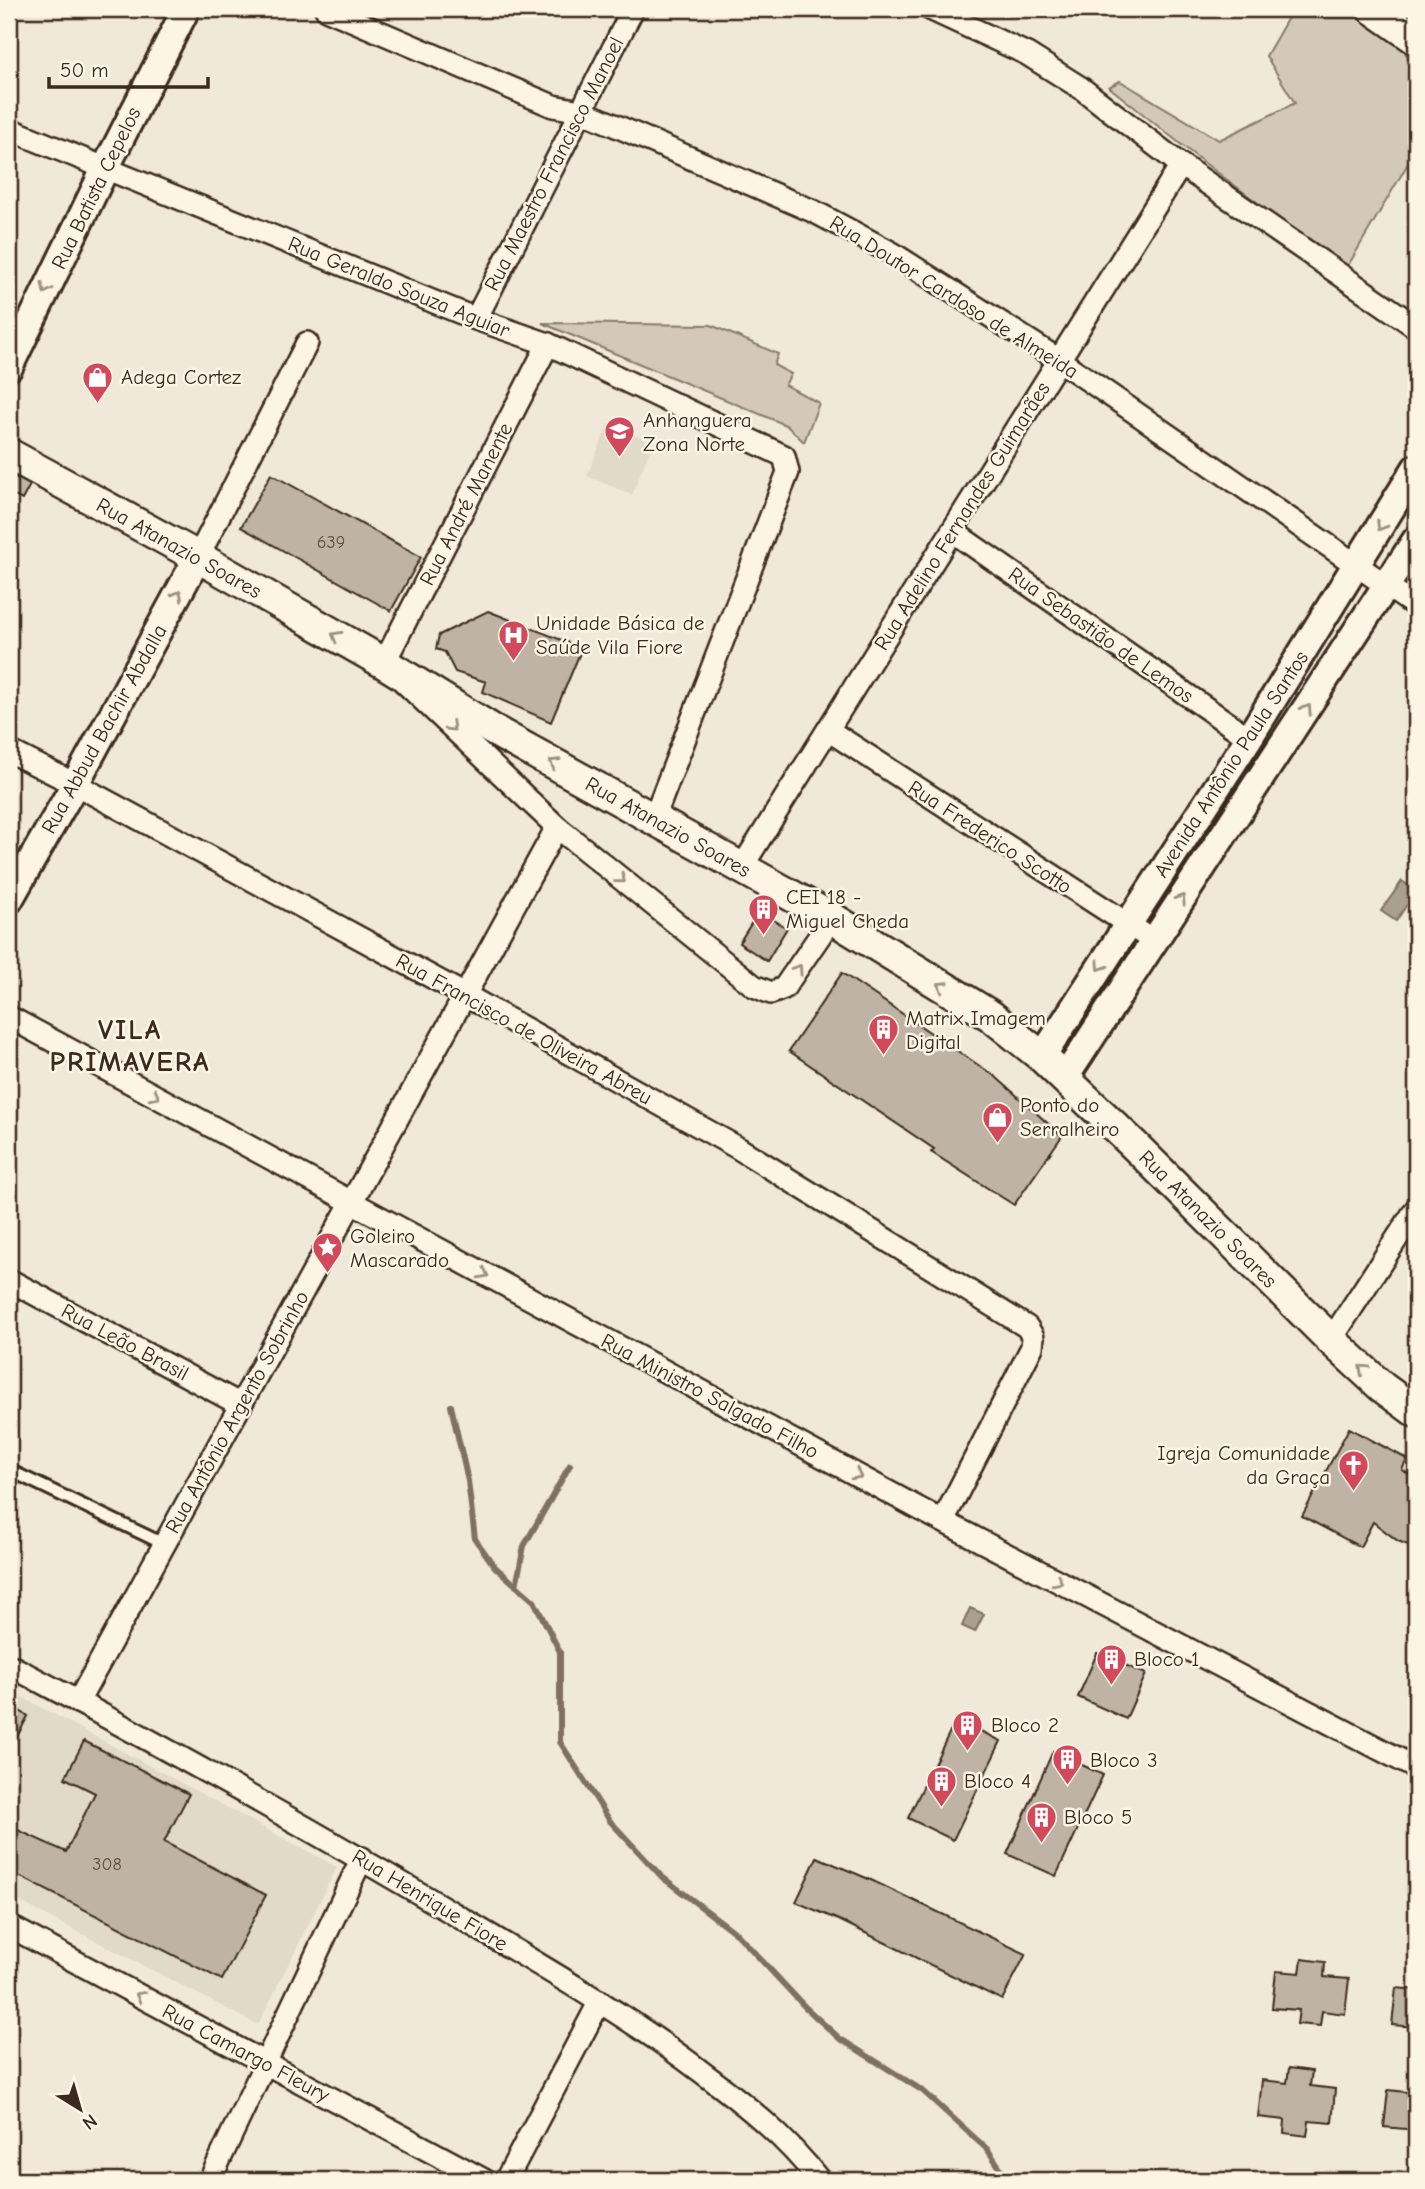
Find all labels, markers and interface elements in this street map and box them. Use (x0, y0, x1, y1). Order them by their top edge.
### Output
street label: Rua Maestro Francisco Manoel (479, 33, 629, 295)
scale bar (49, 46, 208, 90)
text: 50 m (60, 58, 109, 82)
street label: Rua Batista Cepelos (46, 103, 146, 273)
street label: Rua Doutor Cardoso de Almeida (825, 210, 1083, 384)
street label: Rua Geraldo Souza Aguiar (285, 231, 514, 343)
one-way arrow (41, 282, 55, 294)
shop icon: Adega Cortez (81, 360, 115, 404)
place label: Adega Cortez (121, 365, 241, 389)
street label: Rua Adelino Fernandes Guimarães (869, 377, 1055, 655)
place label: Anhanguera Zona Norte (643, 408, 752, 456)
school or university icon: Anhanguera Zona Norte (603, 415, 637, 459)
street label: Rua André Manente (415, 419, 517, 589)
street label: Rua Atanazio Soares (92, 493, 266, 603)
one-way arrow (1376, 519, 1389, 532)
house number: 639 (317, 532, 345, 553)
street label: Rua Sebastião de Lemos (1004, 562, 1198, 708)
one-way arrow (169, 589, 183, 602)
place label: Unidade Básica de Saúde Vila Fiore (536, 611, 705, 659)
hospital icon: Unidade Básica de Saúde Vila Fiore (496, 618, 530, 662)
street label: Rua Abbud Bachir Abdalla (36, 620, 172, 838)
one-way arrow (331, 631, 344, 644)
street label: Avenida Antônio Paula Santos (1149, 646, 1313, 882)
one-way arrow (1298, 704, 1311, 717)
one-way arrow (442, 719, 455, 732)
one-way arrow (549, 758, 562, 771)
street label: Rua Atanazio Soares (581, 772, 755, 882)
street label: Rua Frederico Scotto (904, 775, 1076, 899)
one-way arrow (613, 870, 625, 883)
place label: CEI 18 - Miguel Cheda (786, 885, 909, 933)
building icon: CEI 18 - Miguel Cheda (746, 892, 780, 936)
one-way arrow (1173, 894, 1186, 907)
street label: Rua Francisco de Oliveira Abreu (392, 948, 656, 1110)
one-way arrow (1097, 958, 1109, 971)
one-way arrow (789, 964, 802, 977)
one-way arrow (937, 982, 950, 995)
place label: Matrix Imagem Digital (906, 1006, 1046, 1054)
building icon: Matrix Imagem Digital (866, 1013, 900, 1057)
district label: VILA PRIMAVERA (49, 1014, 211, 1078)
one-way arrow (148, 1088, 160, 1101)
place label: Ponto do Serralheiro (1020, 1093, 1119, 1141)
shop icon: Ponto do Serralheiro (980, 1100, 1014, 1144)
street label: Rua Atanazio Soares (1134, 1145, 1282, 1293)
place label: Goleiro Mascarado (350, 1224, 449, 1272)
place icon: Goleiro Mascarado (310, 1231, 344, 1275)
one-way arrow (477, 1266, 489, 1279)
street label: Rua Antônio Argento Sobrinho (160, 1287, 314, 1537)
street label: Rua Leão Brasil (57, 1298, 193, 1386)
street label: Rua Ministro Salgado Filho (597, 1328, 823, 1464)
one-way arrow (1358, 1365, 1371, 1378)
place label: Igreja Comunidade da Graça (1157, 1441, 1330, 1489)
church icon: Igreja Comunidade da Graça (1336, 1448, 1370, 1492)
one-way arrow (850, 1467, 862, 1480)
one-way arrow (1051, 1573, 1063, 1587)
building icon: Bloco 1 (1094, 1642, 1128, 1686)
place label: Bloco 1 (1134, 1647, 1199, 1671)
building icon: Bloco 2 (951, 1708, 985, 1752)
place label: Bloco 2 (991, 1713, 1059, 1737)
building icon: Bloco 3 (1050, 1743, 1084, 1787)
place label: Bloco 3 (1090, 1748, 1158, 1772)
building icon: Bloco 4 (924, 1764, 958, 1808)
place label: Bloco 4 (964, 1769, 1031, 1793)
building icon: Bloco 5 (1024, 1800, 1058, 1844)
place label: Bloco 5 (1064, 1805, 1132, 1829)
street label: Rua Henrique Fiore (348, 1844, 512, 1956)
house number: 308 (92, 1854, 122, 1875)
one-way arrow (134, 1991, 147, 2004)
street label: Rua Camargo Fleury (158, 1999, 334, 2107)
north arrow (46, 2074, 116, 2144)
text: N (78, 2109, 101, 2134)

